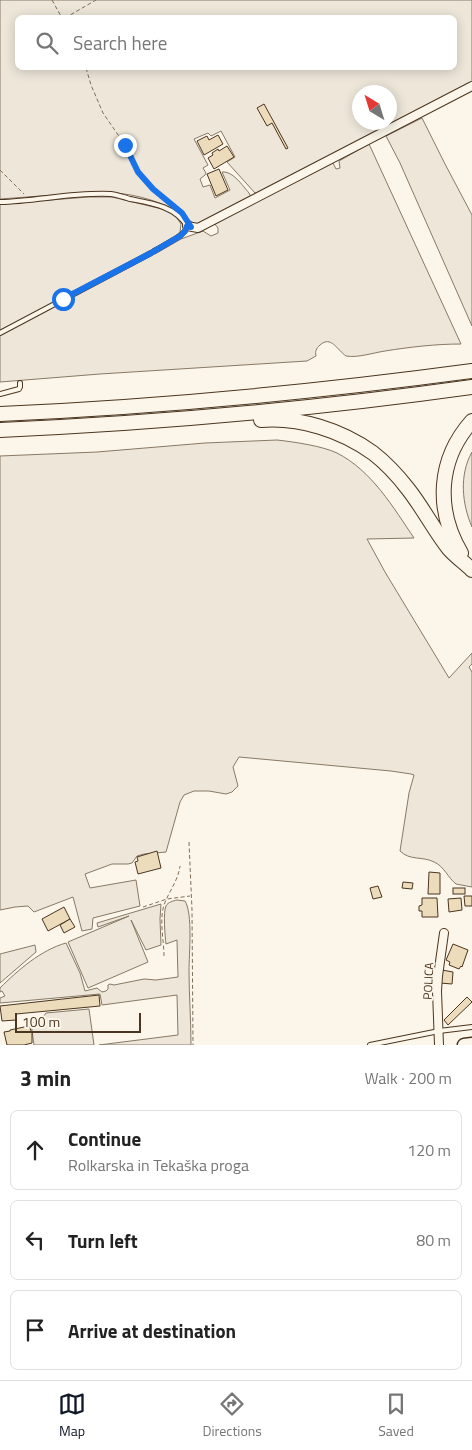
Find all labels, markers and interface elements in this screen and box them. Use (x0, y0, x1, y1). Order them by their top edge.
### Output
search box (15, 15, 457, 70)
text: Search here (73, 28, 167, 57)
icon: search (33, 29, 61, 57)
north arrow (352, 85, 397, 130)
route end (114, 134, 137, 157)
route start (52, 288, 75, 311)
street label: POLICA (418, 962, 438, 1000)
scale bar (15, 1010, 141, 1033)
text: 100 m (22, 1011, 60, 1032)
text: 3 min (20, 1062, 71, 1094)
text: Walk · 200 m (364, 1066, 452, 1090)
text: Continue (68, 1124, 141, 1153)
icon: ahead (21, 1136, 49, 1164)
text: 120 m (407, 1138, 451, 1162)
text: Rolkarska in Tekaška proga (68, 1153, 249, 1177)
icon: left (21, 1226, 49, 1254)
text: Turn left (68, 1226, 138, 1255)
text: 80 m (416, 1228, 451, 1252)
icon: arrive (21, 1316, 49, 1344)
text: Arrive at destination (68, 1316, 236, 1345)
tab: Map (58, 1390, 86, 1441)
tab: Directions (202, 1390, 262, 1441)
tab: Saved (378, 1390, 414, 1441)

